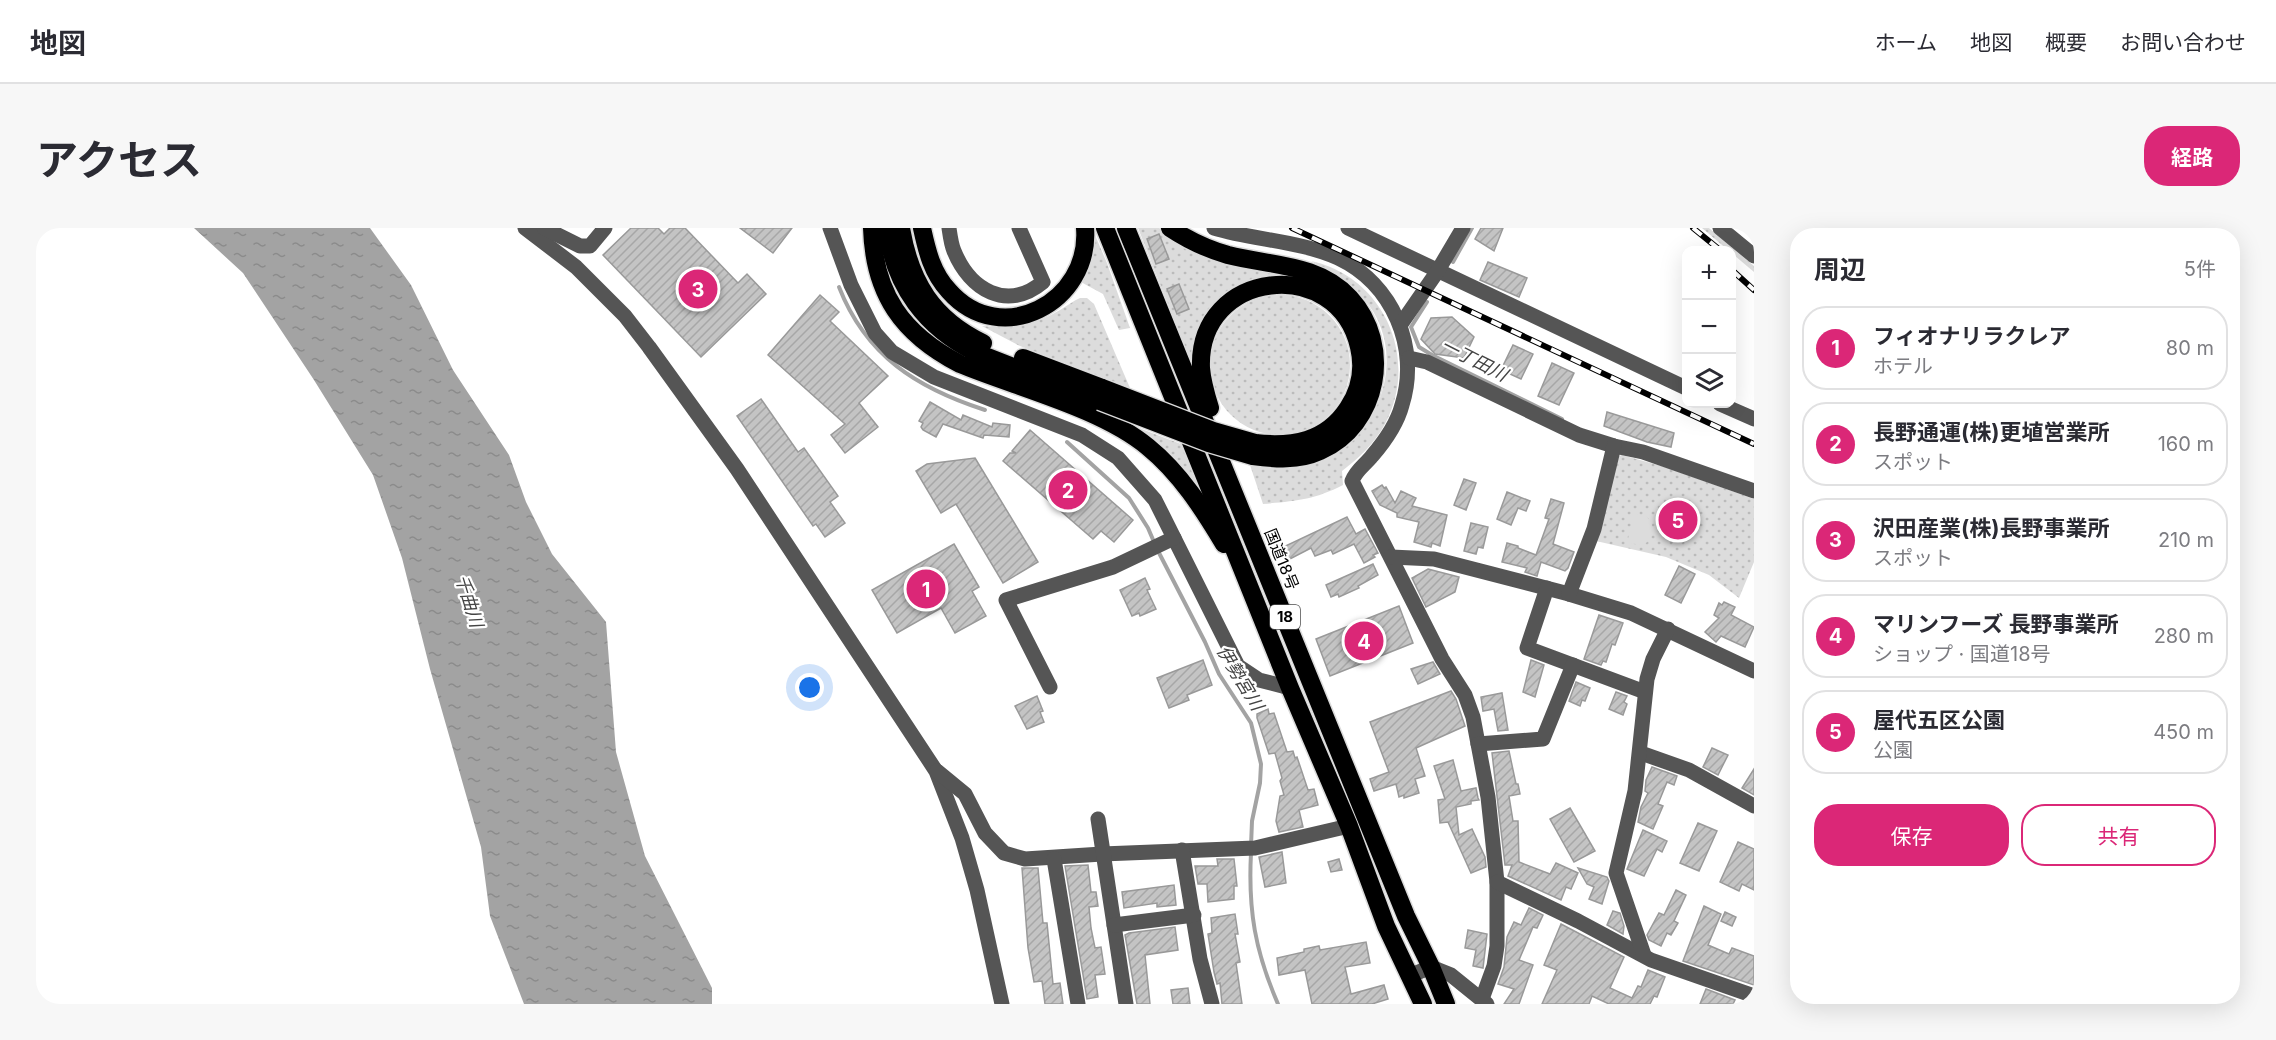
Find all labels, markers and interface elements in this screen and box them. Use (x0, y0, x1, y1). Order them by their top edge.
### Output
text: 地図 (30, 26, 86, 60)
text: ホーム (1875, 30, 1937, 55)
text: 地図 (1970, 30, 2012, 55)
text: 概要 (2045, 30, 2087, 55)
text: お問い合わせ (2120, 30, 2246, 55)
button: 経路 (2144, 126, 2240, 186)
text: アクセス (36, 134, 202, 185)
map controls (1682, 246, 1736, 408)
button: + (1682, 246, 1736, 300)
text: 周辺 (1814, 254, 1866, 285)
text: 5件 (2184, 257, 2216, 281)
pin: 3 (678, 266, 718, 312)
button: − (1682, 300, 1736, 354)
text: フィオナリラクレア (1873, 323, 2071, 349)
water label: 一丁田川 (1437, 334, 1513, 386)
text: 1 (1831, 336, 1840, 360)
text: 80 m (2166, 336, 2214, 360)
button: layers (1682, 354, 1736, 408)
text: ホテル (1873, 354, 1933, 378)
text: 長野通運(株)更埴営業所 (1873, 419, 2110, 445)
text: 2 (1829, 432, 1842, 456)
text: 160 m (2158, 432, 2214, 456)
text: スポット (1873, 450, 1953, 474)
pin: 2 (1048, 468, 1088, 512)
pin: 5 (1658, 498, 1698, 542)
text: 沢田産業(株)長野事業所 (1873, 515, 2110, 541)
street label: 国道18号 (1261, 525, 1303, 593)
text: 3 (1829, 528, 1842, 552)
text: 210 m (2158, 528, 2214, 552)
text: スポット (1873, 546, 1953, 570)
pin: 1 (906, 566, 946, 612)
water label: 千曲川 (452, 572, 488, 632)
road number: 18 (1270, 605, 1300, 629)
text: マリンフーズ 長野事業所 (1873, 611, 2118, 637)
pin: 4 (1344, 618, 1384, 664)
text: 4 (1829, 624, 1842, 648)
text: 280 m (2154, 624, 2214, 648)
water label: 伊勢宮川 (1213, 641, 1269, 716)
text: ショップ · 国道18号 (1873, 642, 2051, 666)
your location (795, 673, 824, 702)
text: 屋代五区公園 (1873, 707, 2005, 733)
text: 5 (1829, 720, 1842, 744)
text: 450 m (2153, 720, 2214, 744)
text: 公園 (1873, 738, 1913, 762)
button: 保存 (1814, 804, 2009, 866)
button: 共有 (2021, 804, 2216, 866)

